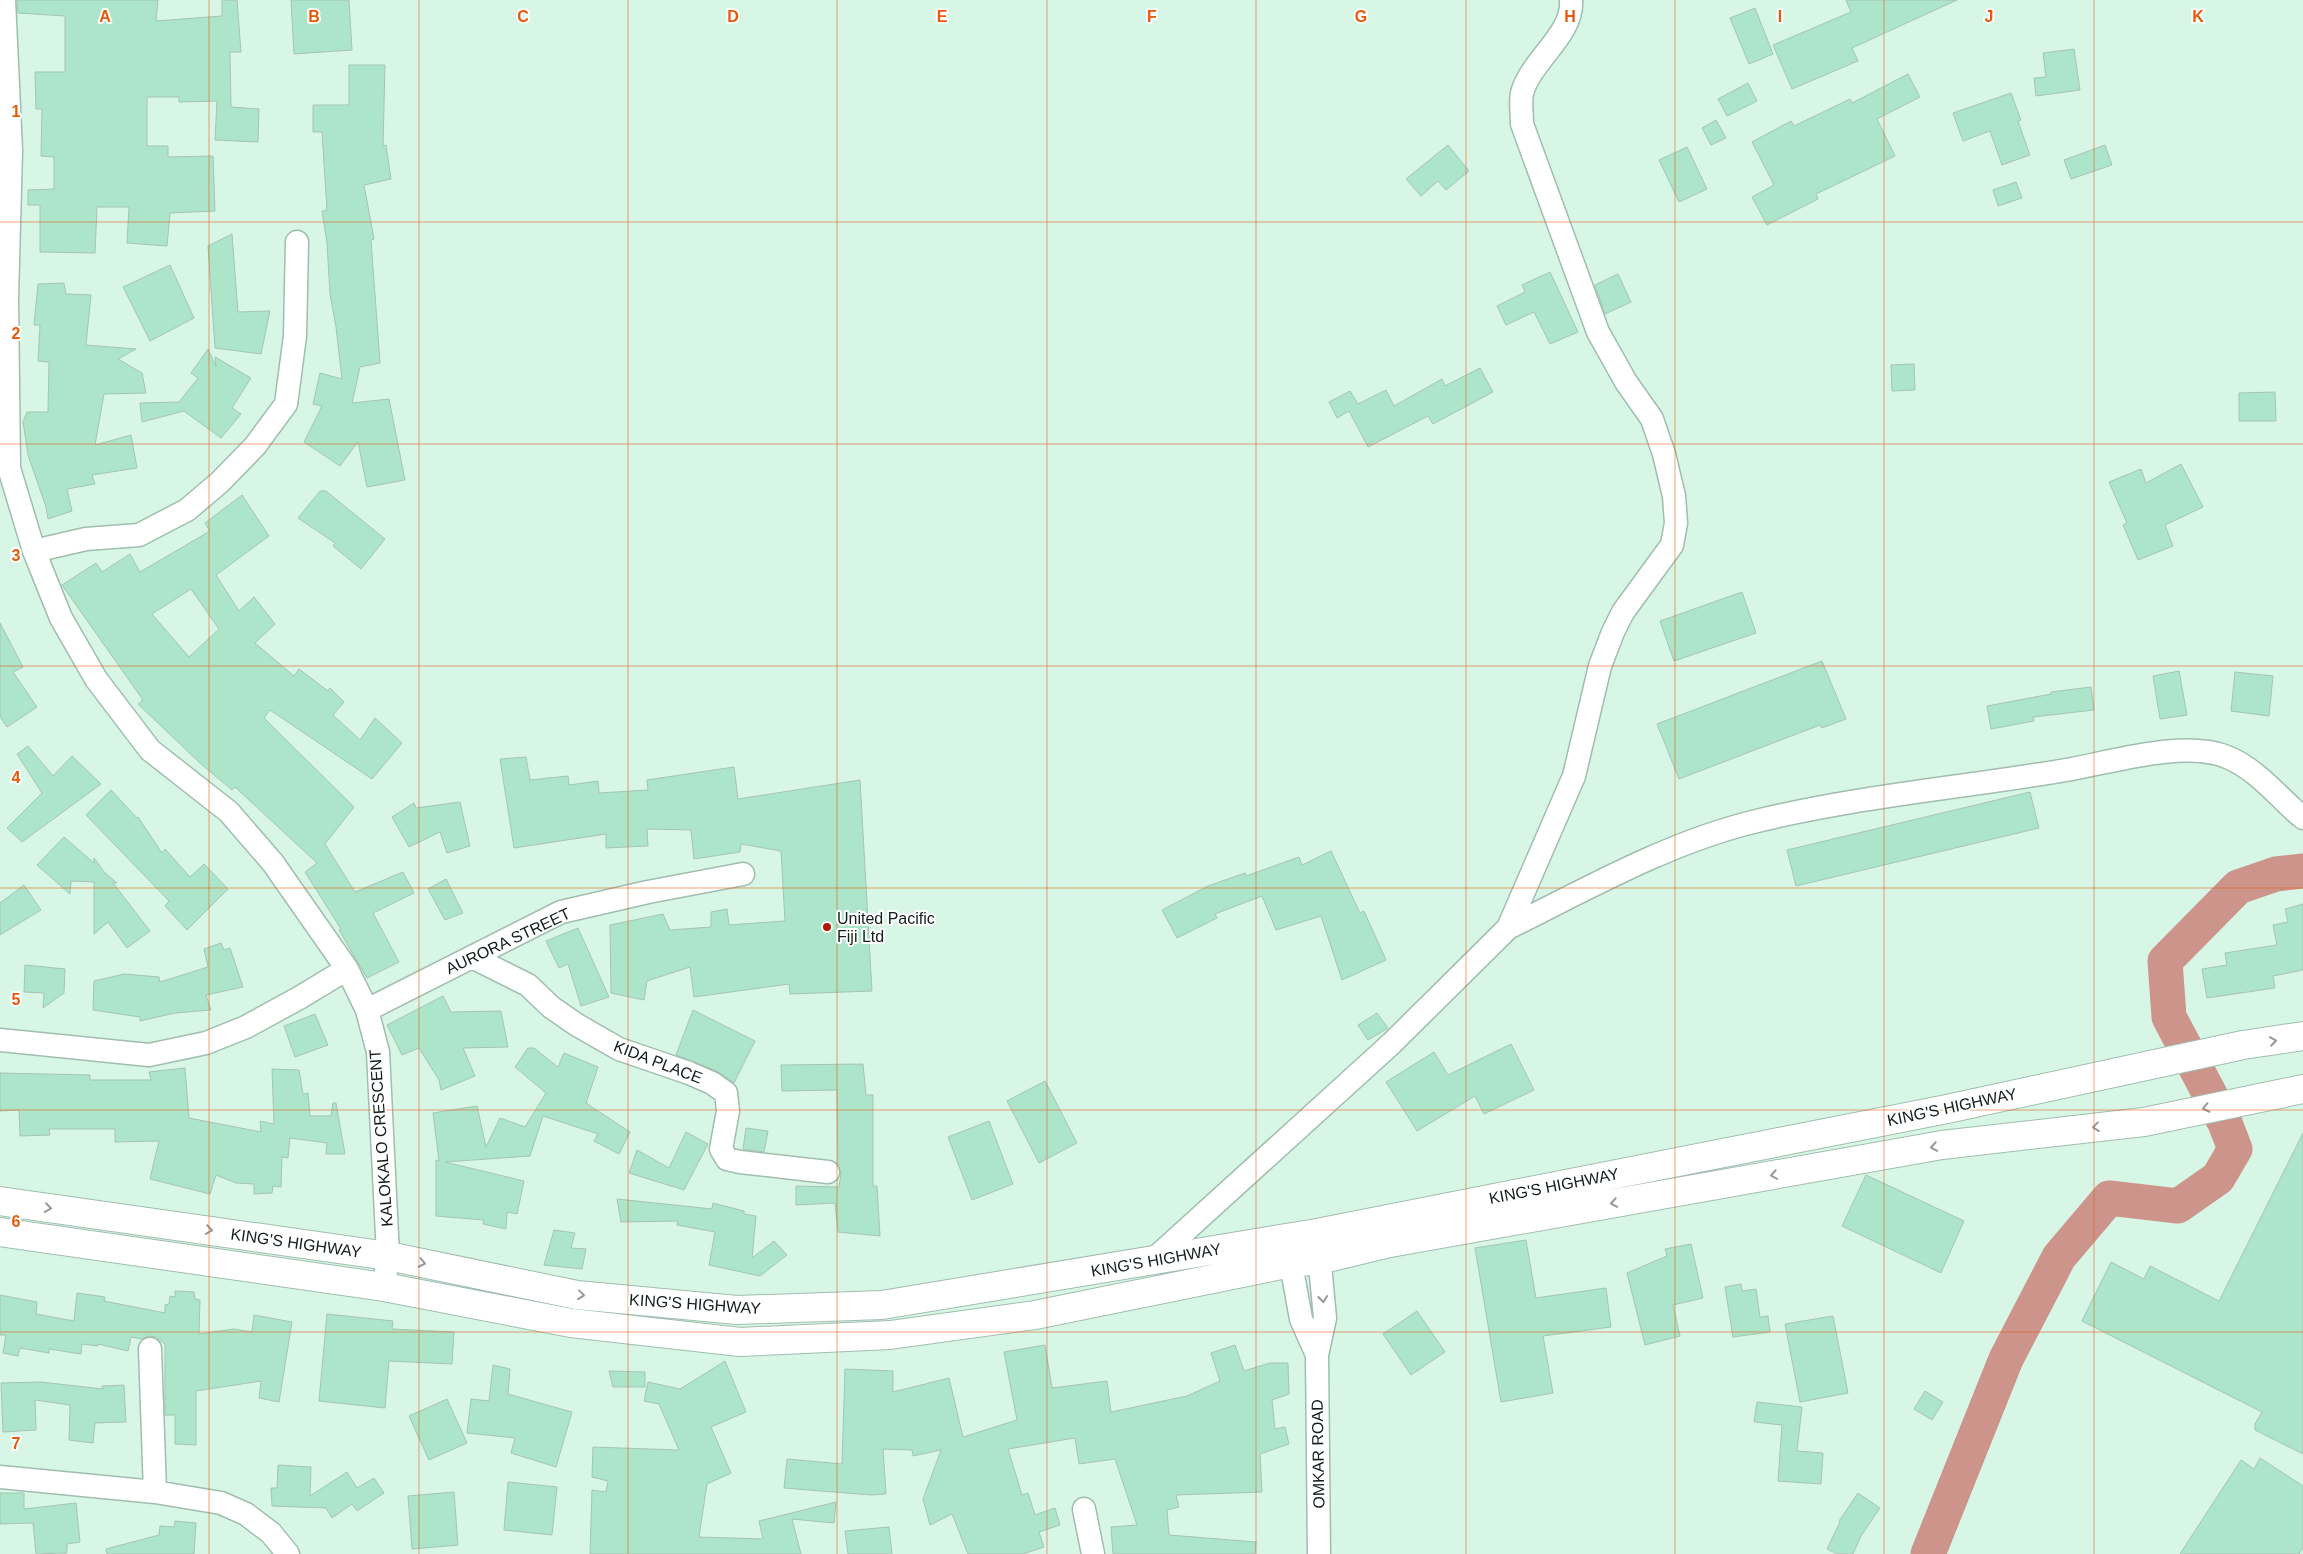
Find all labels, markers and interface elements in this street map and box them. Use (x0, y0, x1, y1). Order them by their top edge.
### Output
text: A (99, 8, 111, 25)
text: B (308, 8, 320, 25)
text: C (517, 8, 529, 25)
text: D (727, 8, 739, 25)
text: E (937, 8, 948, 25)
text: F (1147, 8, 1157, 25)
text: G (1355, 8, 1367, 25)
text: H (1564, 8, 1576, 25)
text: I (1778, 8, 1782, 25)
text: J (1985, 8, 1993, 25)
text: K (2192, 8, 2204, 25)
text: 1 (12, 103, 21, 120)
text: 2 (12, 325, 21, 342)
text: 3 (12, 547, 21, 564)
text: 4 (12, 769, 21, 786)
street label: AURORA STREET (443, 905, 573, 977)
place label: United Pacific Fiji Ltd (837, 910, 935, 945)
marker: United Pacific Fiji Ltd (821, 921, 833, 933)
text: 5 (12, 991, 21, 1008)
one-way arrow (2269, 1036, 2277, 1046)
street label: KIDA PLACE (611, 1037, 705, 1087)
street label: KALOKALO CRESCENT (366, 1048, 396, 1227)
street label: KING'S HIGHWAY (1886, 1085, 2019, 1129)
one-way arrow (2201, 1103, 2210, 1113)
one-way arrow (2091, 1121, 2099, 1132)
one-way arrow (1930, 1141, 1939, 1151)
street label: KING'S HIGHWAY (1488, 1165, 1621, 1207)
one-way arrow (1770, 1169, 1779, 1179)
one-way arrow (1610, 1198, 1619, 1208)
one-way arrow (45, 1202, 53, 1213)
text: 6 (12, 1213, 21, 1230)
one-way arrow (206, 1224, 214, 1235)
street label: KING'S HIGHWAY (229, 1225, 363, 1261)
street label: KING'S HIGHWAY (1090, 1240, 1223, 1280)
one-way arrow (417, 1257, 426, 1268)
one-way arrow (577, 1289, 585, 1300)
street label: KING'S HIGHWAY (629, 1291, 762, 1317)
one-way arrow (1317, 1295, 1328, 1303)
street label: OMKAR ROAD (1309, 1399, 1327, 1509)
text: 7 (12, 1435, 21, 1452)

